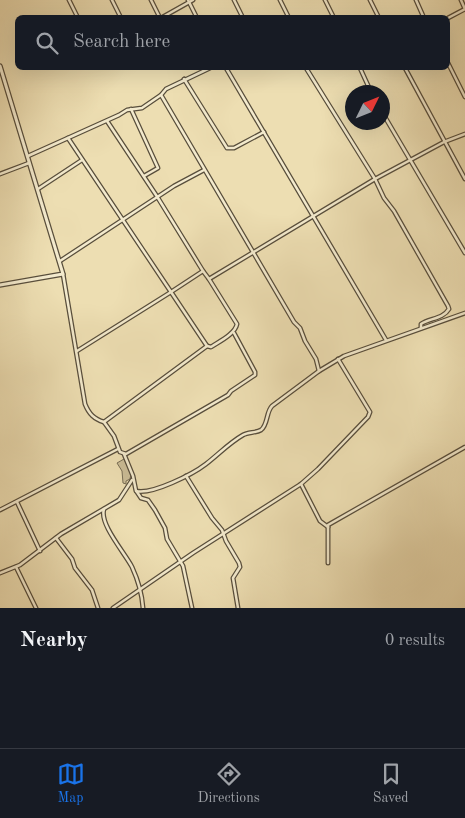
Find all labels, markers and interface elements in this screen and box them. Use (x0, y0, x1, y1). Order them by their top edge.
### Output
search box (15, 15, 450, 70)
icon: search (33, 29, 61, 57)
text: Search here (73, 33, 170, 52)
north arrow (345, 85, 390, 130)
text: Nearby (20, 630, 88, 651)
text: 0 results (385, 633, 445, 649)
tab: Map (57, 760, 85, 807)
tab: Directions (198, 760, 260, 807)
tab: Saved (373, 760, 408, 807)

